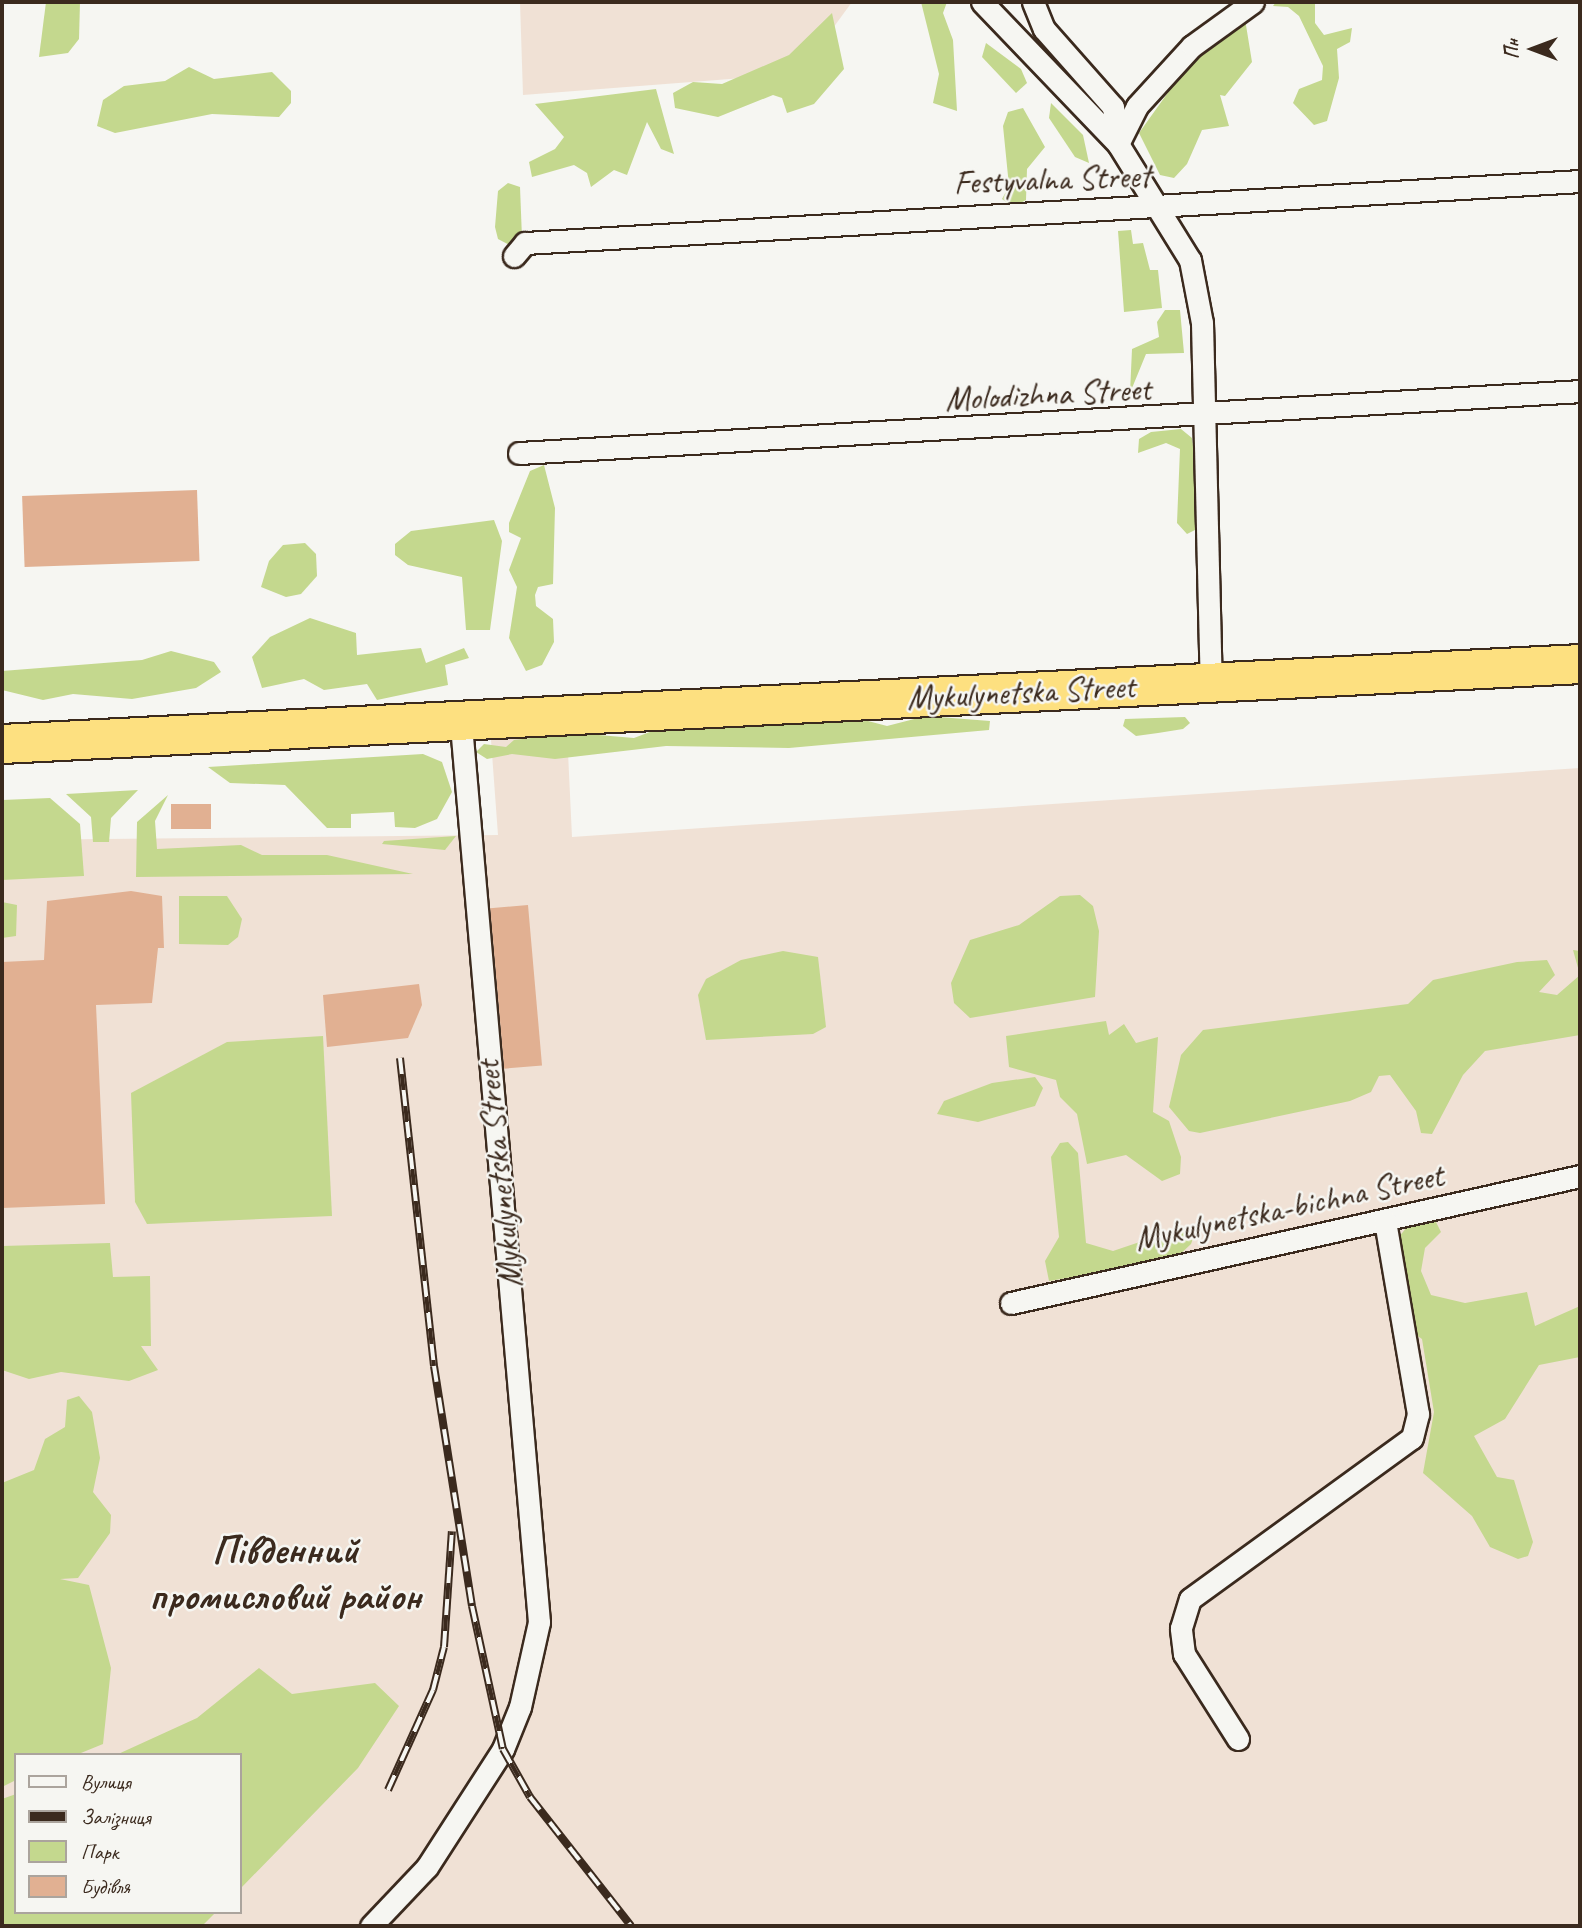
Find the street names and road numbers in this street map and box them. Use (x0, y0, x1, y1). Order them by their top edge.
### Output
street label: Festyvalna Street (953, 157, 1151, 203)
street label: Molodizhna Street (944, 370, 1152, 420)
street label: Mykulynetska Street (906, 667, 1136, 719)
street label: Mykulynetska Street (468, 1058, 532, 1290)
street label: Mykulynetska-bichna Street (1131, 1156, 1447, 1260)

